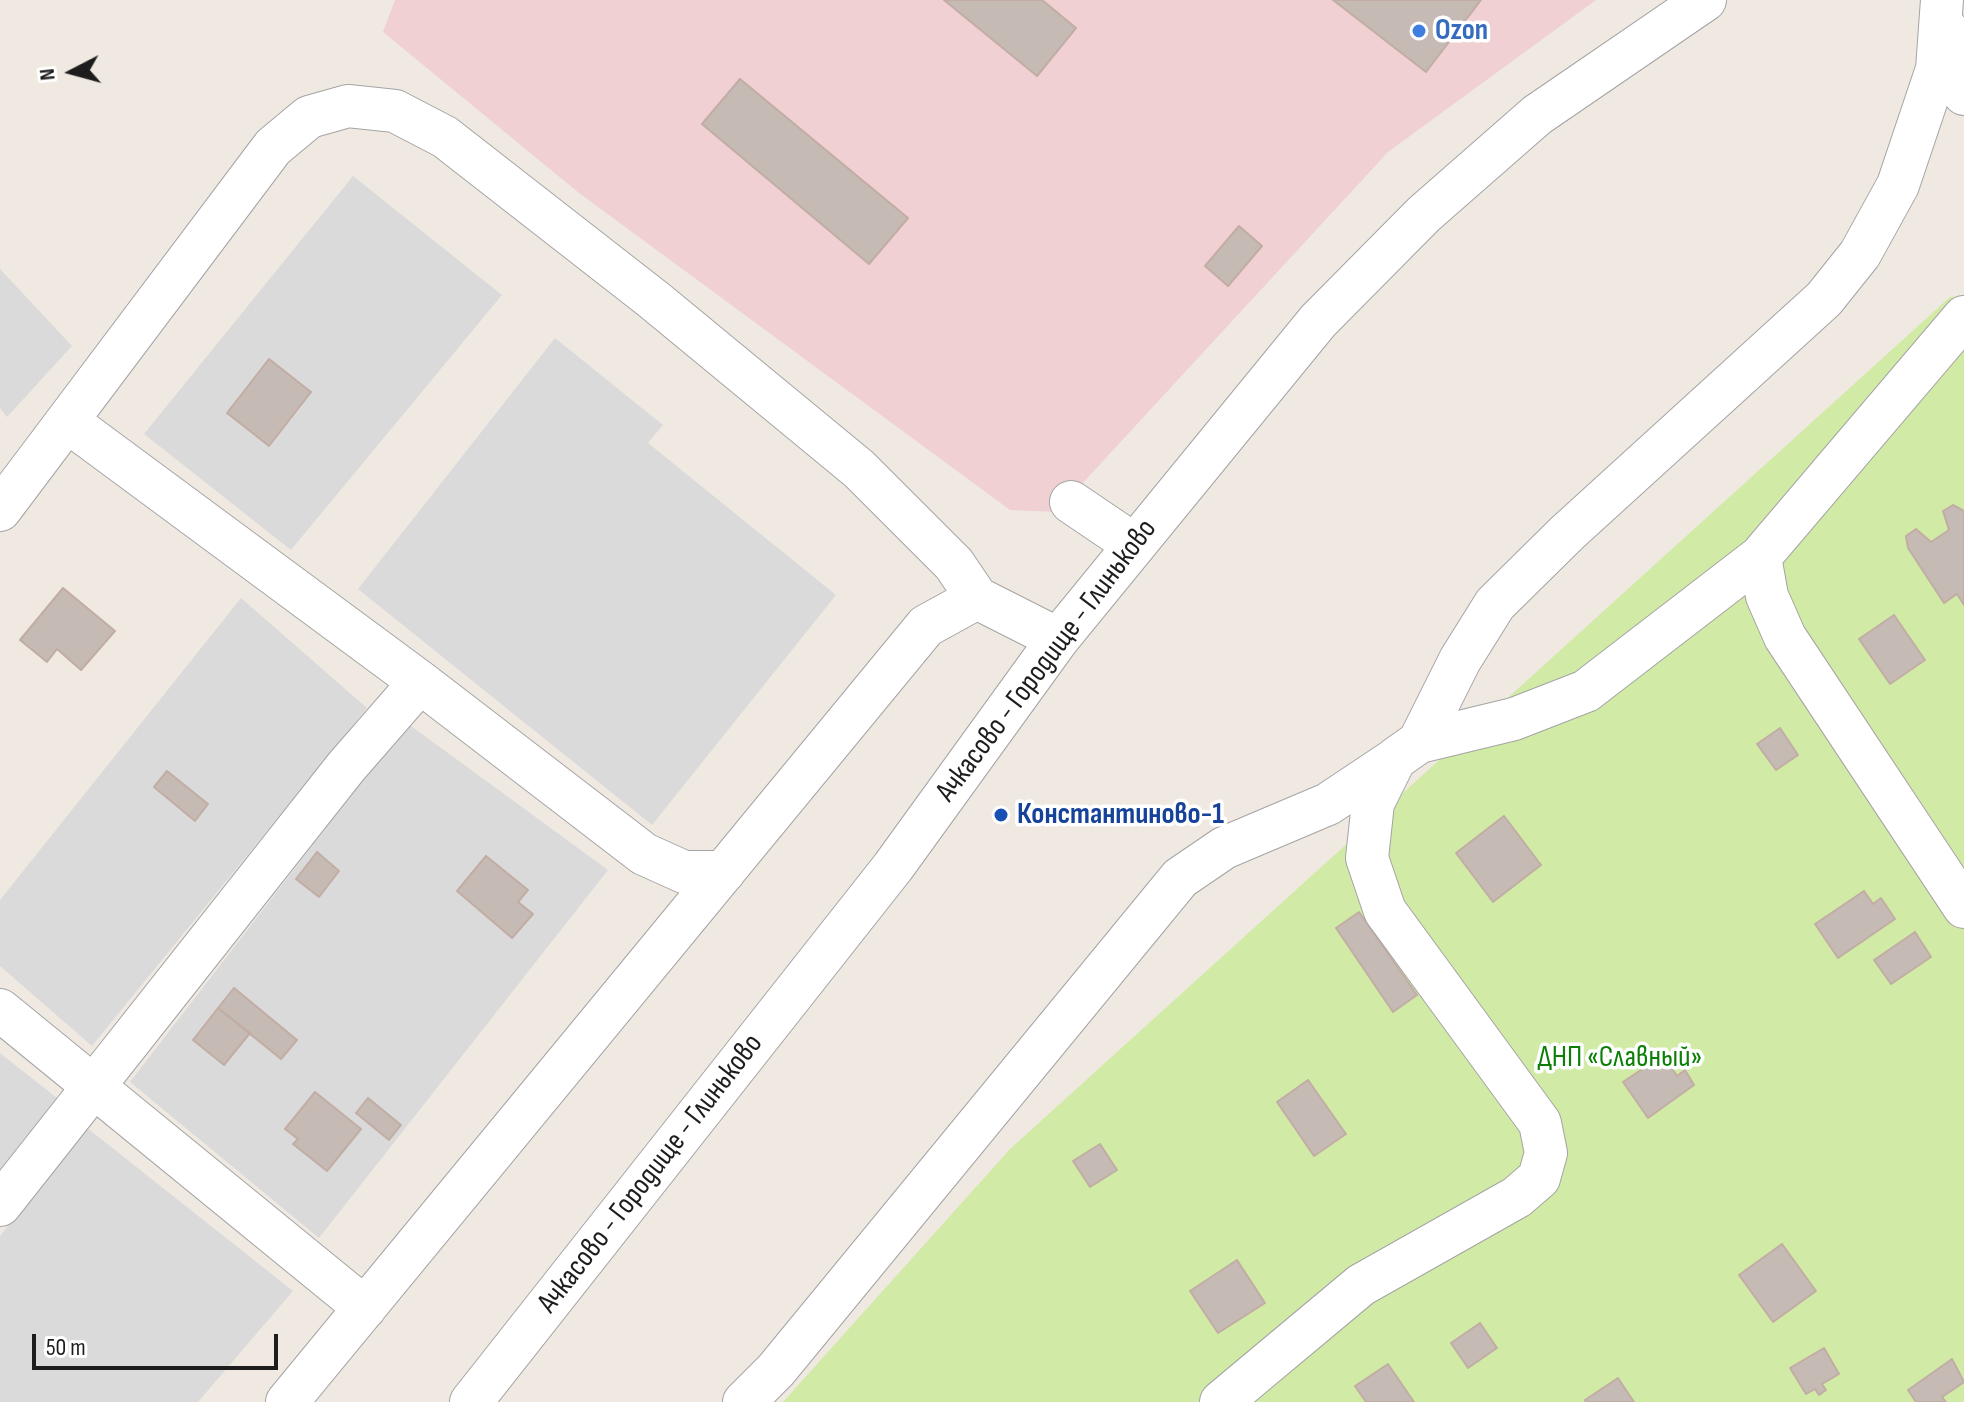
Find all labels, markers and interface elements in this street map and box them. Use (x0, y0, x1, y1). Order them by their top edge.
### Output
place label: Ozon (1435, 13, 1488, 49)
marker: Ozon (1410, 22, 1428, 40)
north arrow (32, 32, 112, 112)
text: N (34, 67, 62, 82)
street label: Ачкасово - Городище - Глиньково (929, 513, 1165, 809)
place label: Константиново-1 (1017, 797, 1224, 833)
marker: Константиново-1 (992, 806, 1010, 824)
street label: Ачкасово - Городище - Глиньково (531, 1027, 771, 1321)
park label: ДНП «Славный» (1538, 1040, 1702, 1076)
scale bar (36, 1318, 282, 1368)
text: 50 m (46, 1333, 86, 1362)

